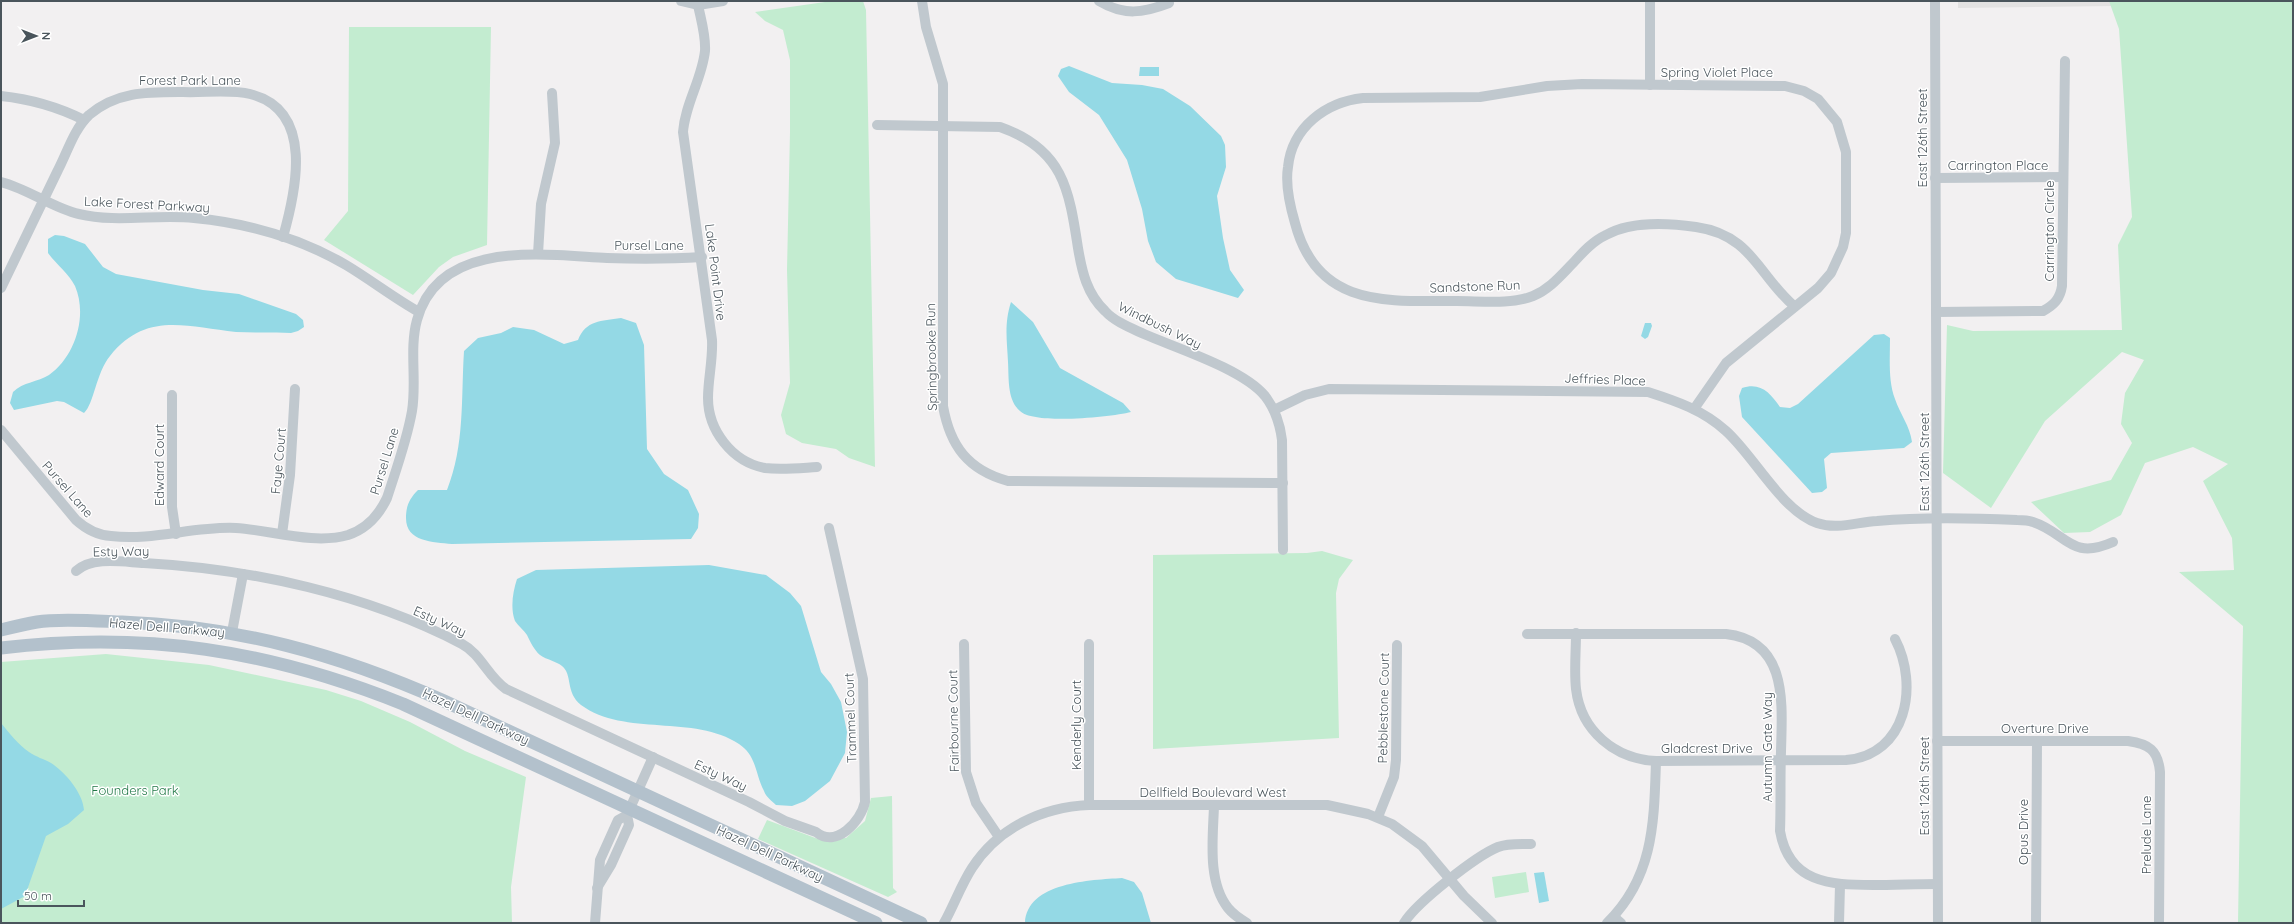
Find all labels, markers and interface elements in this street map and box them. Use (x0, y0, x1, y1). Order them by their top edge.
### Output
north arrow (16, 16, 56, 56)
text: N (39, 32, 53, 40)
street label: Spring Violet Place (1661, 64, 1773, 80)
street label: Forest Park Lane (139, 72, 241, 88)
street label: East 126th Street (1914, 88, 1930, 188)
street label: Carrington Place (1948, 157, 2048, 173)
street label: Carrington Circle (2041, 181, 2057, 281)
street label: Lake Forest Parkway (84, 193, 210, 215)
street label: Lake Point Drive (702, 223, 730, 321)
street label: Pursel Lane (614, 237, 684, 253)
street label: Sandstone Run (1429, 276, 1521, 296)
street label: Windbush Way (1116, 298, 1204, 352)
street label: Springbrooke Run (922, 303, 940, 411)
street label: Jeffries Place (1564, 370, 1646, 388)
street label: East 126th Street (1916, 412, 1932, 512)
street label: Edward Court (151, 424, 167, 506)
street label: Pursel Lane (366, 425, 402, 497)
street label: Faye Court (267, 427, 289, 495)
street label: Pursel Lane (39, 457, 97, 521)
street label: Esty Way (93, 543, 149, 559)
street label: Esty Way (411, 602, 469, 640)
street label: Hazel Dell Parkway (108, 614, 226, 640)
street label: Pebblestone Court (1374, 652, 1392, 764)
street label: Fairbourne Court (944, 670, 962, 772)
street label: Trammel Court (840, 672, 860, 764)
street label: Kenderly Court (1068, 680, 1084, 770)
street label: Hazel Dell Parkway (420, 684, 532, 748)
street label: Autumn Gate Way (1759, 692, 1775, 802)
street label: Overture Drive (2001, 720, 2089, 736)
street label: East 126th Street (1916, 736, 1932, 836)
street label: Gladcrest Drive (1661, 740, 1753, 756)
street label: Esty Way (692, 756, 750, 794)
park label: Founders Park (91, 782, 179, 798)
street label: Dellfield Boulevard West (1140, 784, 1286, 800)
street label: Prelude Lane (2138, 796, 2154, 874)
street label: Opus Drive (2015, 799, 2031, 865)
street label: Hazel Dell Parkway (714, 821, 826, 885)
scale bar (18, 882, 84, 908)
text: 50 m (24, 888, 52, 903)

